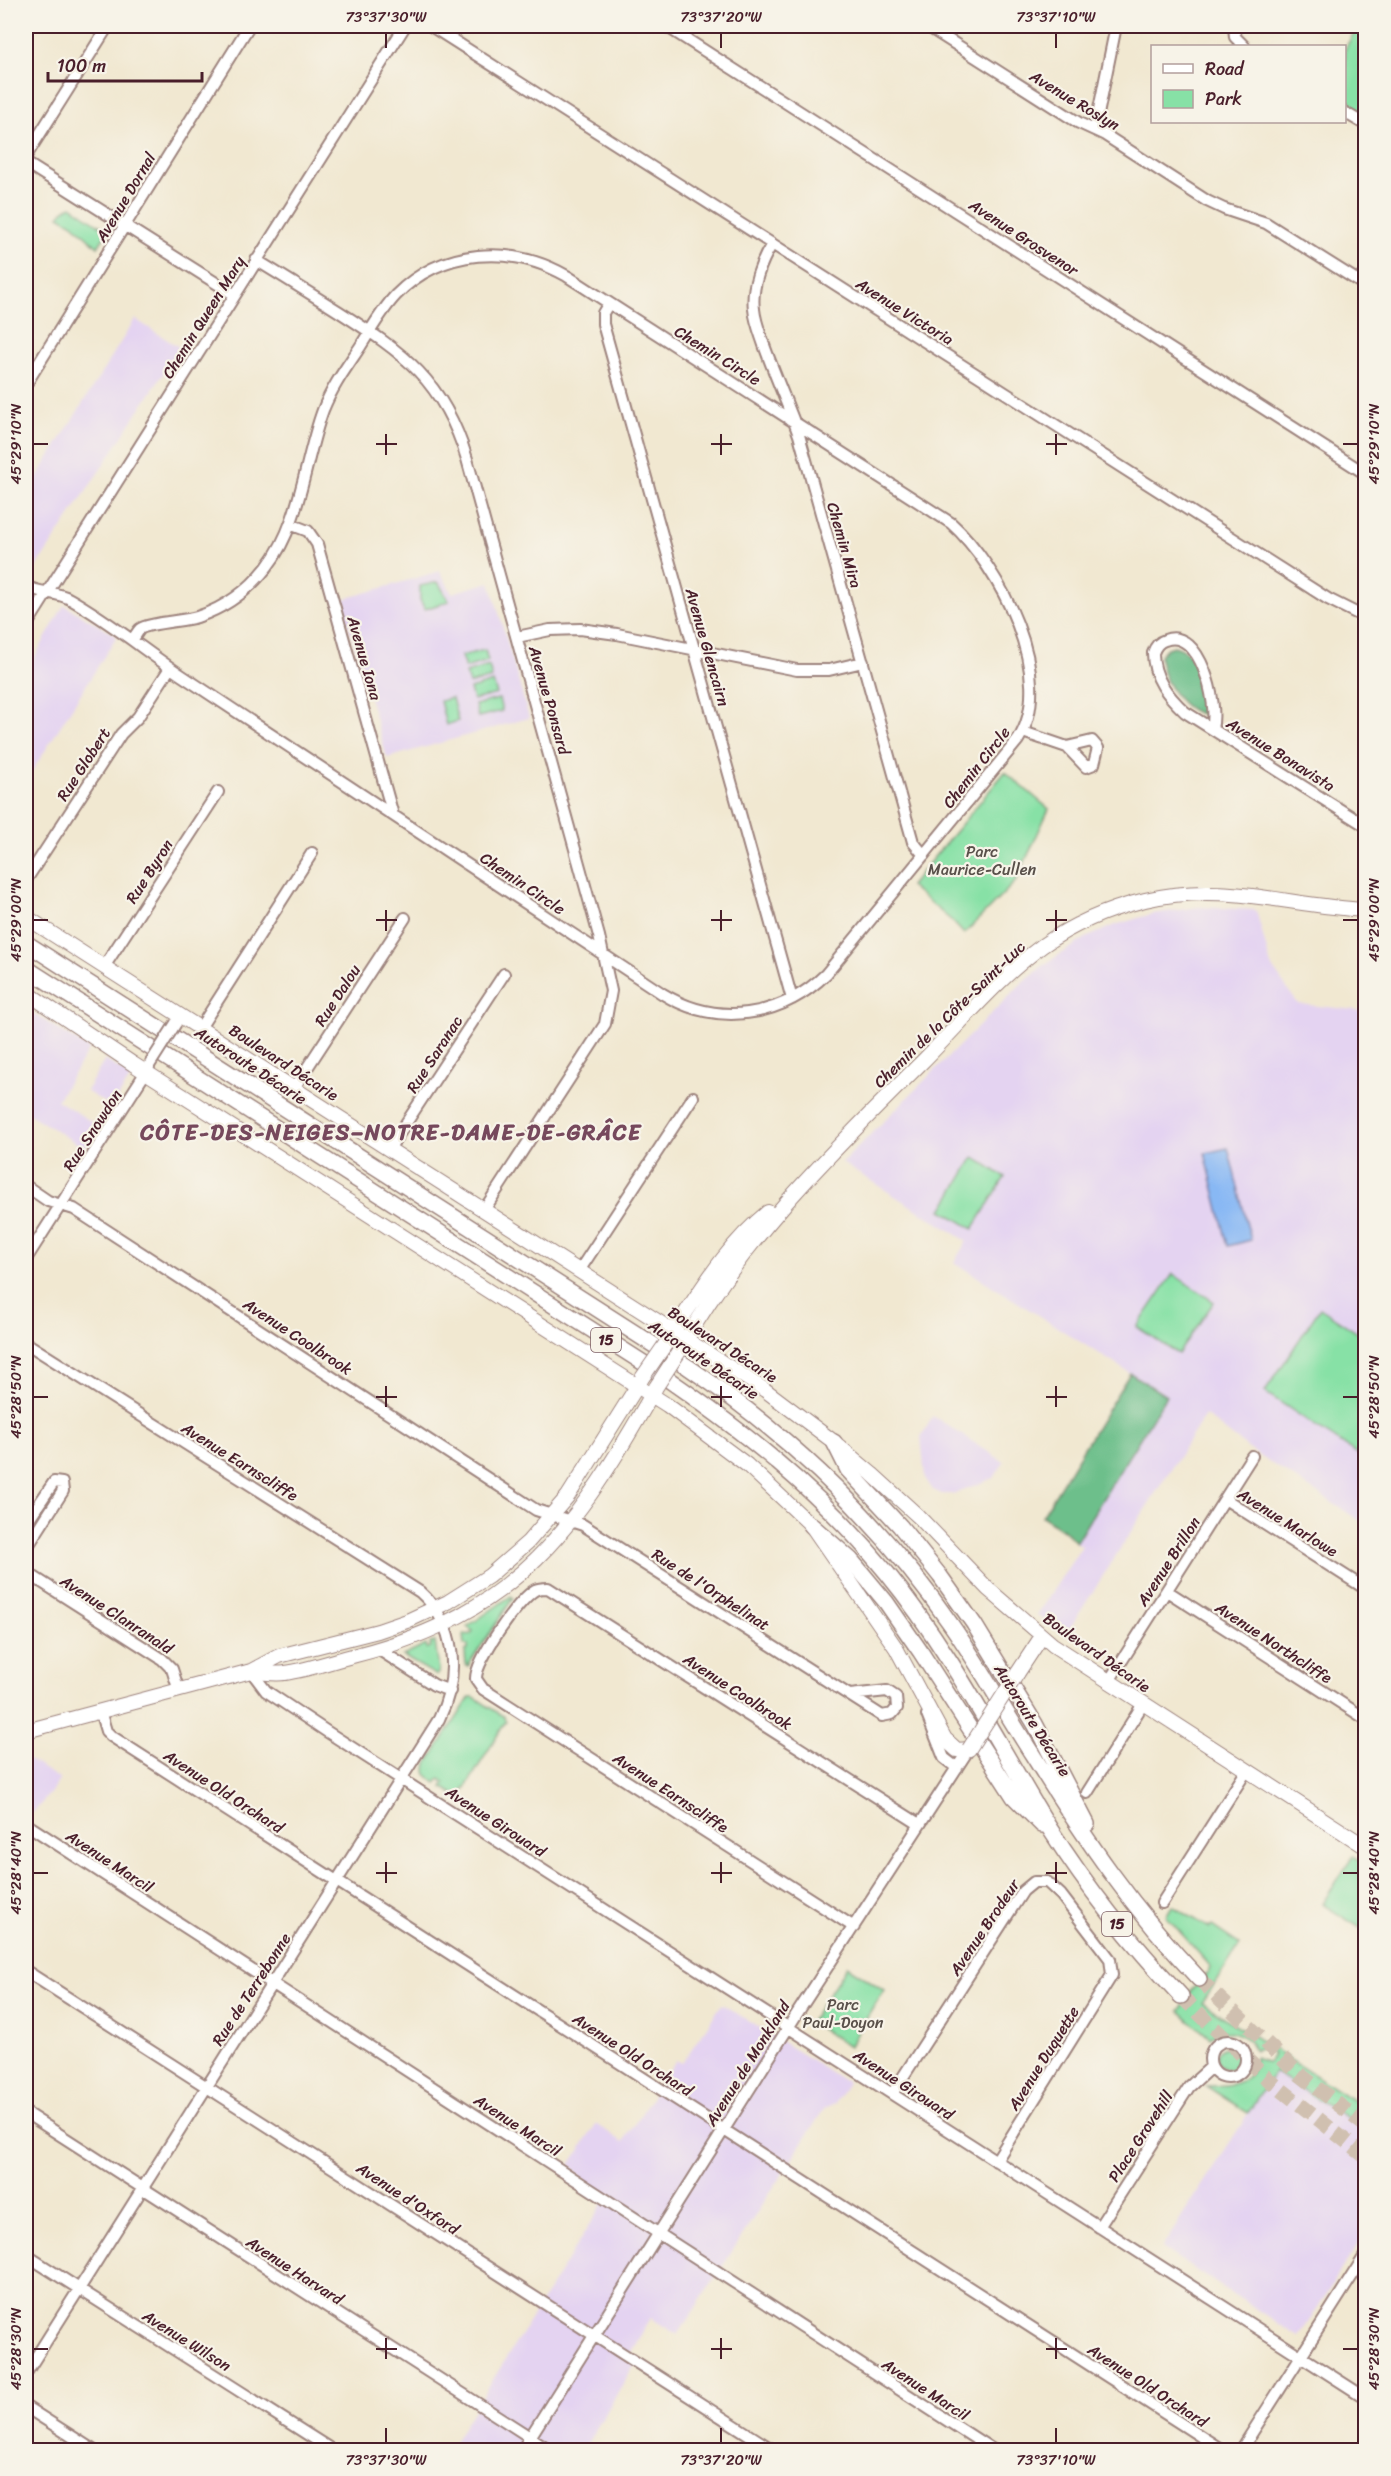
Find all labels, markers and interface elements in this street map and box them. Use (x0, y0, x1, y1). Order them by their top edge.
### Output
text: 73°37'30"W (345, 4, 427, 30)
text: 73°37'20"W (680, 4, 762, 30)
text: 73°37'10"W (1016, 4, 1096, 30)
scale bar (48, 45, 202, 83)
legend (1151, 45, 1346, 123)
text: 100 m (57, 50, 106, 82)
text: Road (1205, 53, 1245, 85)
street label: Avenue Roslyn (1023, 61, 1126, 139)
text: Park (1205, 83, 1242, 115)
street label: Avenue Dornal (87, 146, 164, 249)
street label: Avenue Grosvenor (962, 190, 1086, 285)
street label: Chemin Queen Mary (154, 249, 253, 385)
street label: Avenue Victoria (849, 269, 960, 353)
street label: Chemin Circle (669, 317, 767, 394)
text: 45°29'10"N (3, 403, 29, 484)
text: 45°29'10"N (1361, 403, 1387, 484)
street label: Chemin Mira (818, 499, 871, 592)
street label: Avenue Glencairn (676, 583, 738, 710)
street label: Avenue Iona (338, 612, 391, 705)
street label: Avenue Ponsard (520, 641, 579, 760)
street label: Avenue Bonavista (1220, 709, 1341, 800)
street label: Chemin Circle (935, 720, 1018, 815)
street label: Rue Globert (49, 721, 118, 807)
street label: Rue Byron (118, 833, 181, 910)
park label: Parc Maurice-Cullen (928, 837, 1037, 884)
street label: Chemin Circle (474, 844, 571, 923)
text: 45°29'00"N (3, 877, 29, 962)
text: 45°29'00"N (1361, 877, 1387, 962)
street label: Chemin de la Côte-Saint-Luc (866, 933, 1032, 1095)
street label: Rue Dalou (306, 958, 369, 1032)
street label: Rue Saranac (398, 1009, 471, 1099)
street label: Boulevard Décarie (223, 1016, 345, 1109)
street label: Autoroute Décarie (188, 1018, 313, 1113)
street label: Rue Snowdon (55, 1083, 130, 1177)
district label: CÔTE-DES-NEIGES–NOTRE-DAME-DE-GRÂCE (139, 1113, 642, 1152)
street label: Avenue Coolbrook (236, 1289, 359, 1383)
street label: Boulevard Décarie (662, 1298, 784, 1391)
street label: Autoroute Décarie (641, 1311, 765, 1408)
road number: 15 (591, 1328, 621, 1352)
text: 45°28'50"N (3, 1355, 29, 1439)
text: 45°28'50"N (1361, 1355, 1387, 1439)
street label: Avenue Earnscliffe (175, 1413, 304, 1509)
street label: Avenue Marlowe (1231, 1479, 1344, 1565)
street label: Avenue Brillon (1128, 1510, 1209, 1613)
street label: Rue de l'Orphelinat (646, 1540, 776, 1639)
street label: Avenue Clanranald (53, 1566, 181, 1663)
street label: Avenue Northcliffe (1208, 1593, 1339, 1692)
street label: Boulevard Décarie (1037, 1604, 1157, 1701)
street label: Avenue Coolbrook (676, 1644, 799, 1738)
street label: Autoroute Décarie (986, 1657, 1079, 1783)
street label: Avenue Old Orchard (157, 1741, 291, 1842)
street label: Avenue Earnscliffe (606, 1743, 735, 1841)
street label: Avenue Girouard (438, 1777, 554, 1866)
street label: Avenue Marcil (59, 1822, 160, 1901)
text: 45°28'40"N (3, 1831, 29, 1915)
text: 45°28'40"N (1361, 1831, 1387, 1915)
street label: Avenue Brodeur (941, 1872, 1029, 1983)
road number: 15 (1102, 1912, 1132, 1936)
street label: Rue de Terrebonne (204, 1927, 299, 2052)
park label: Parc Paul-Doyon (803, 1990, 884, 2037)
street label: Avenue de Monkland (696, 1993, 799, 2133)
street label: Avenue Duquette (999, 2000, 1087, 2117)
street label: Avenue Old Orchard (566, 2004, 700, 2105)
street label: Avenue Girouard (846, 2040, 962, 2129)
street label: Place Grovehill (1100, 2084, 1181, 2188)
street label: Avenue Marcil (467, 2086, 568, 2165)
street label: Avenue d'Oxford (349, 2154, 467, 2244)
street label: Avenue Harvard (239, 2227, 351, 2314)
street label: Avenue Wilson (136, 2301, 237, 2380)
text: 45°28'30"N (3, 2307, 29, 2390)
text: 45°28'30"N (1361, 2307, 1387, 2390)
street label: Avenue Old Orchard (1081, 2335, 1215, 2436)
street label: Avenue Marcil (875, 2350, 976, 2429)
text: 73°37'30"W (345, 2447, 427, 2473)
text: 73°37'20"W (680, 2447, 762, 2473)
text: 73°37'10"W (1016, 2447, 1096, 2473)

